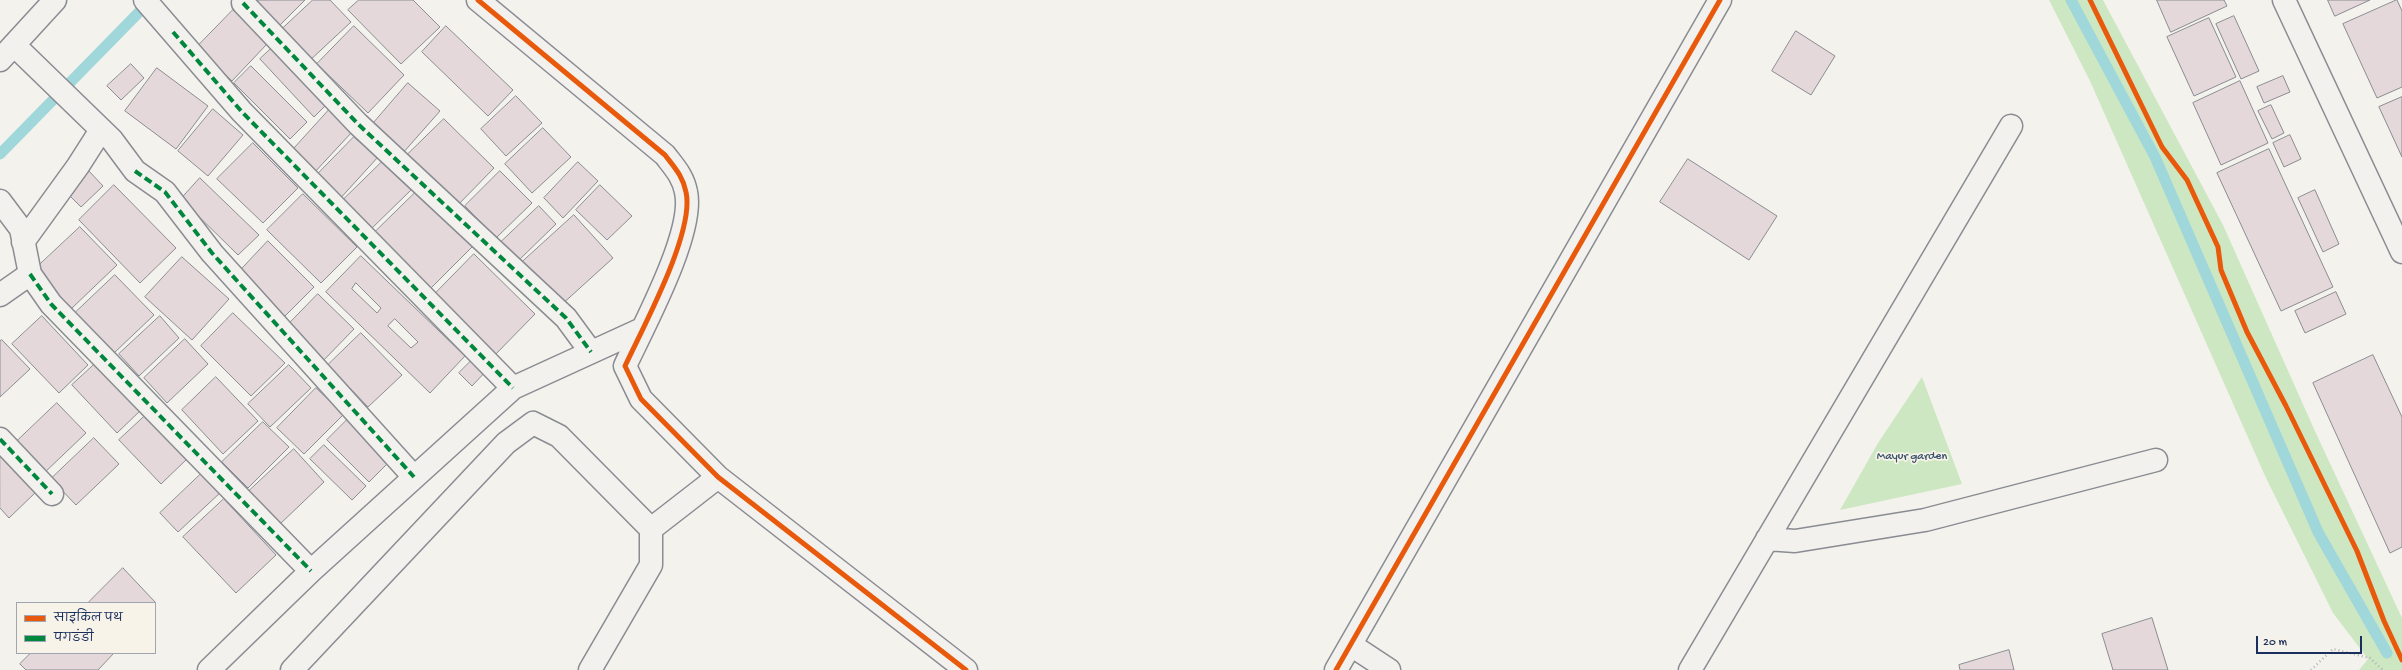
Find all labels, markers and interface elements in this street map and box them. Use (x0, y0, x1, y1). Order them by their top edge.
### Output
park label: Mayur garden (1877, 450, 1947, 464)
legend (16, 602, 156, 654)
text: साइकिल पथ (54, 612, 123, 626)
scale bar (2258, 628, 2364, 654)
text: पगडंडी (54, 632, 94, 646)
text: 20 m (2263, 636, 2287, 650)

